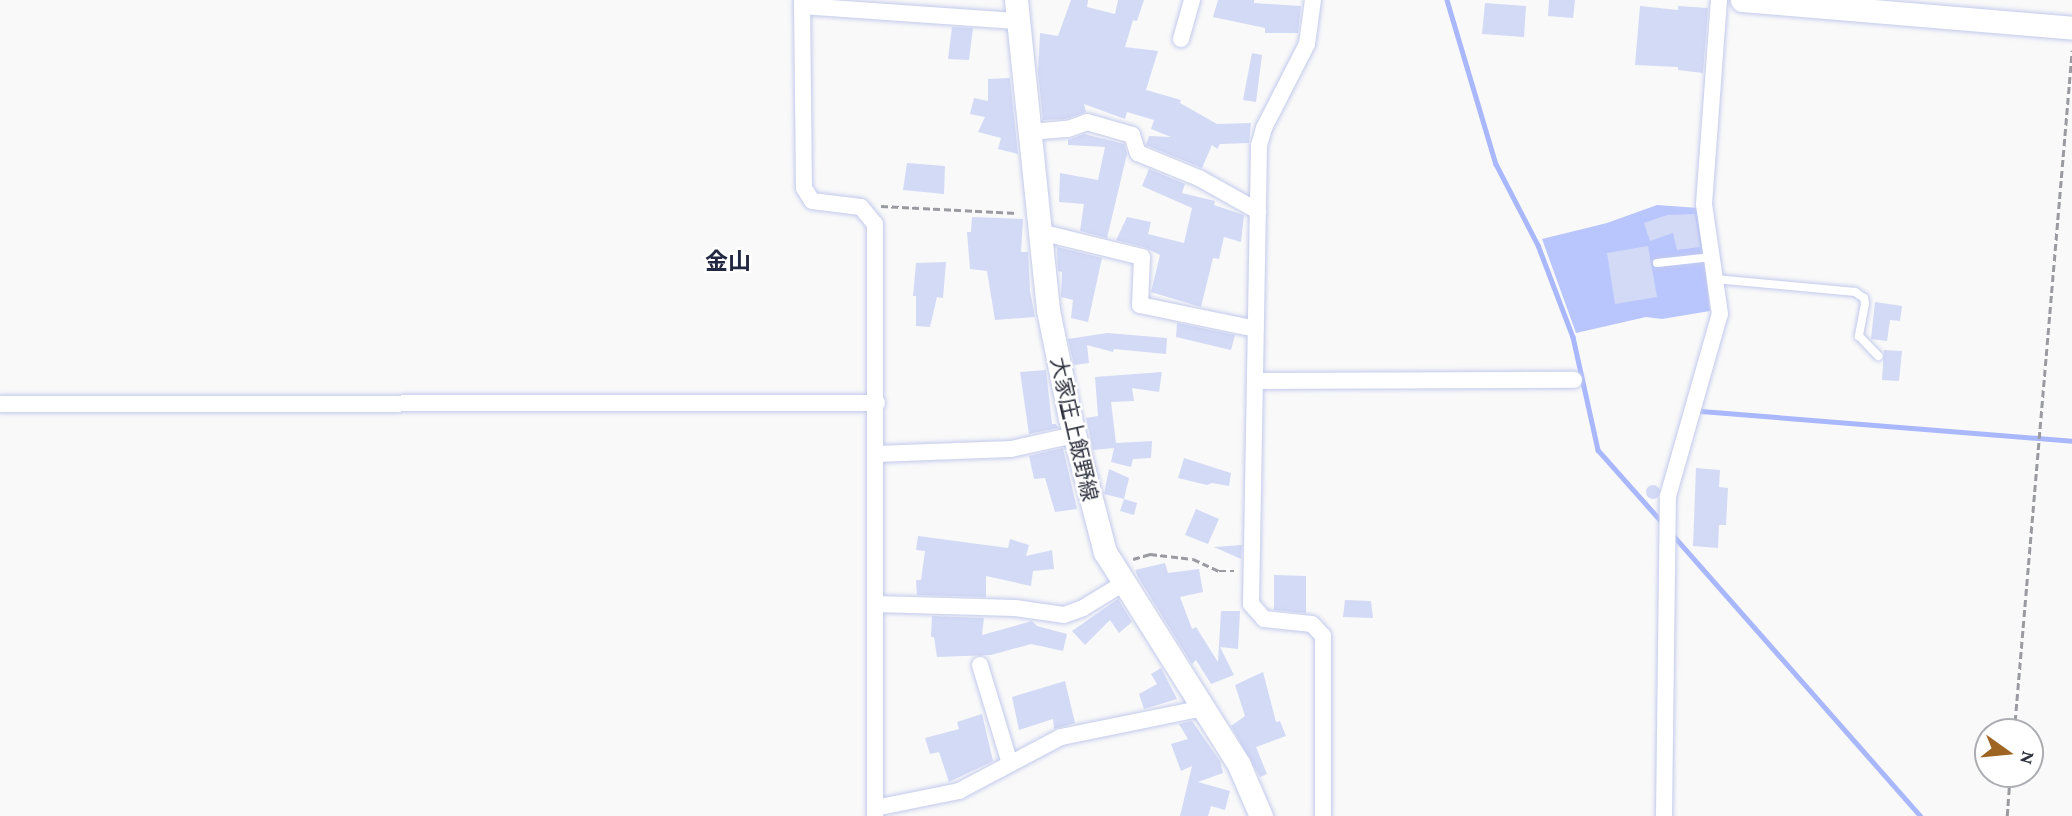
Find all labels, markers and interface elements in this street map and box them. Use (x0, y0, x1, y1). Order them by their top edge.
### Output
district label: 金山 (705, 247, 751, 275)
street label: 大家庄上飯野線 (1045, 355, 1103, 503)
north arrow (1974, 718, 2044, 788)
text: N (2016, 749, 2040, 767)

